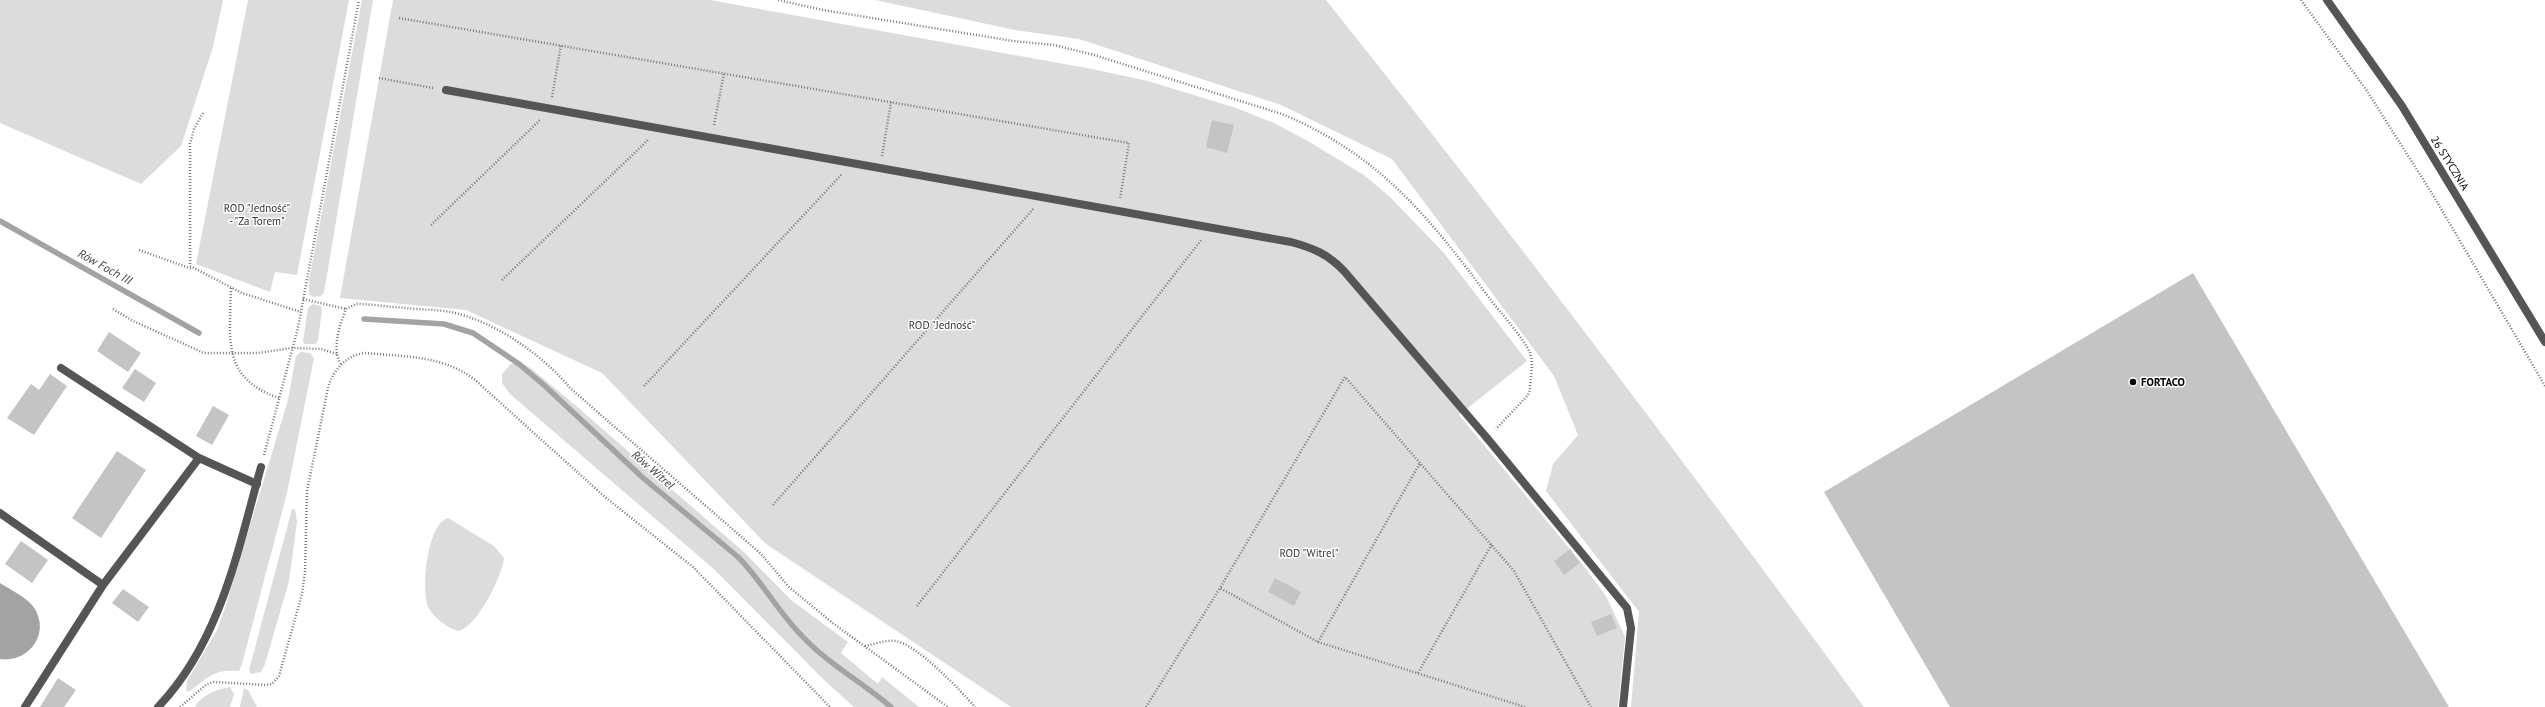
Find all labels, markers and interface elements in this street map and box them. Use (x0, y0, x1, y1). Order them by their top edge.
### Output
street label: 26 STYCZNIA (2428, 133, 2473, 193)
park label: ROD "Jedność" - "Za Torem" (224, 201, 291, 228)
water label: Rów Foch III (75, 246, 136, 288)
park label: ROD "Jedność" (909, 318, 976, 332)
place label: FORTACO (2141, 375, 2185, 389)
marker: FORTACO (2128, 377, 2138, 387)
water label: Rów Witrel (629, 447, 679, 493)
park label: ROD "Witrel" (1279, 546, 1339, 560)

